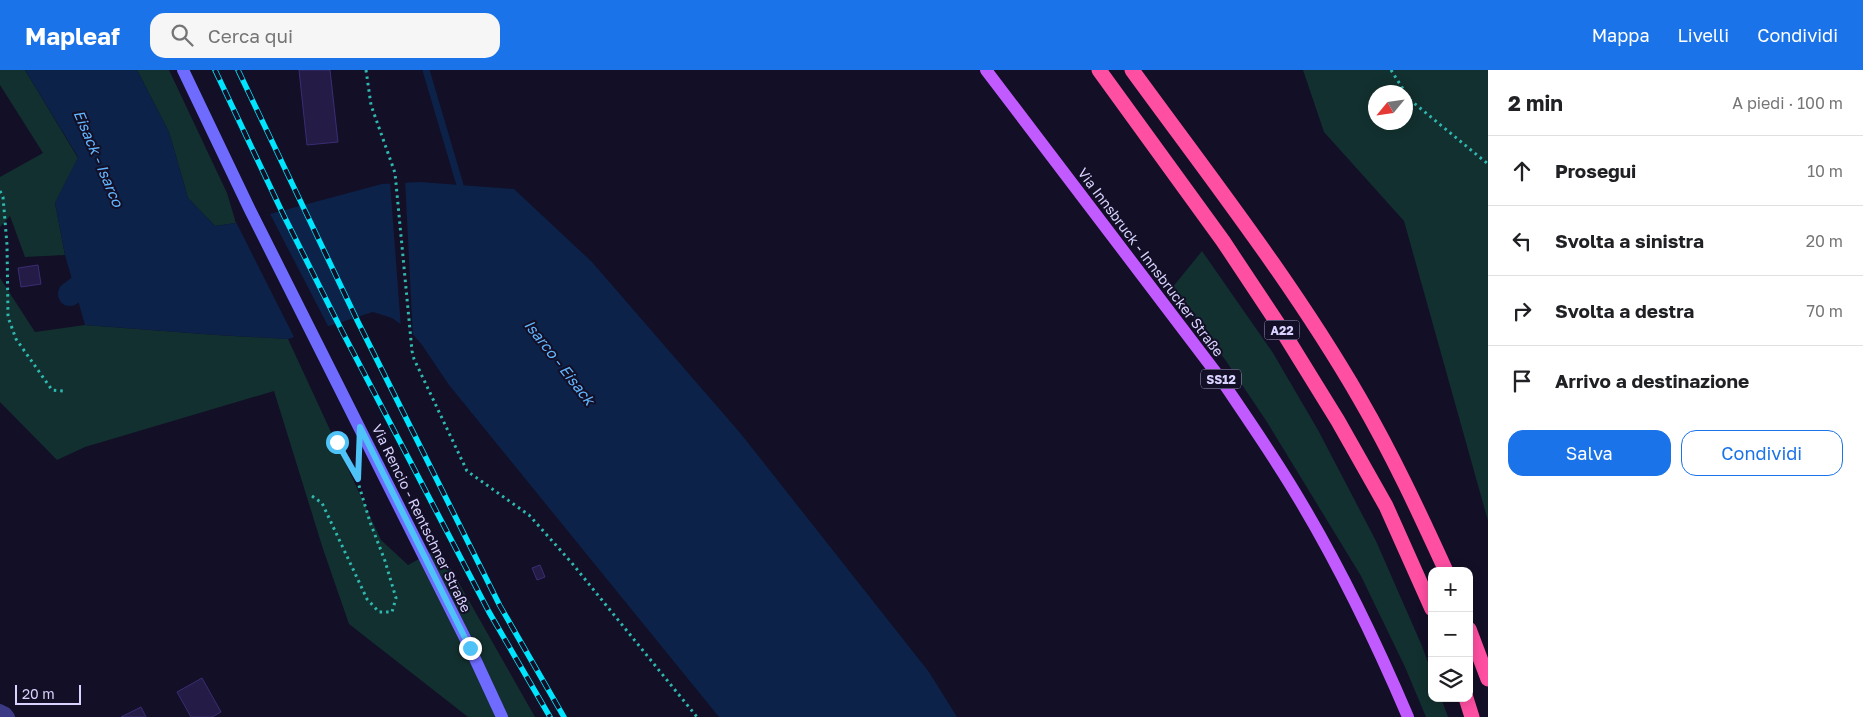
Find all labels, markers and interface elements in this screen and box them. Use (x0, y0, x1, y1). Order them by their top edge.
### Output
search box (150, 13, 500, 58)
text: Mapleaf (25, 21, 120, 50)
icon: search (168, 21, 196, 49)
text: Cerca qui (208, 24, 293, 47)
text: Mappa (1592, 24, 1650, 46)
text: Livelli (1678, 24, 1729, 46)
text: Condividi (1757, 24, 1838, 46)
north arrow (1368, 85, 1413, 130)
text: 2 min (1508, 90, 1563, 116)
text: A piedi · 100 m (1732, 93, 1843, 113)
water label: Eisack - Isarco (71, 107, 128, 210)
icon: ahead (1508, 157, 1536, 185)
text: Prosegui (1555, 159, 1636, 182)
text: 10 m (1807, 161, 1843, 181)
street label: Via Innsbruck - Innsbrucker Straße (1075, 164, 1227, 360)
icon: left (1508, 227, 1536, 255)
text: Svolta a sinistra (1555, 229, 1704, 252)
text: 20 m (1806, 231, 1843, 251)
icon: right (1508, 297, 1536, 325)
text: Svolta a destra (1555, 299, 1694, 322)
text: 70 m (1806, 301, 1843, 321)
water label: Isarco - Eisack (521, 316, 600, 409)
road number: A22 (1264, 320, 1300, 340)
icon: arrive (1508, 367, 1536, 395)
text: Arrivo a destinazione (1555, 369, 1749, 392)
road number: SS12 (1201, 370, 1241, 388)
street label: Via Rencio - Rentschner Straße (369, 421, 475, 615)
button: Salva (1508, 430, 1671, 476)
button: Condividi (1681, 430, 1843, 476)
route start (326, 431, 349, 454)
map controls (1428, 567, 1473, 702)
button: + (1428, 567, 1473, 612)
button: − (1428, 612, 1473, 657)
route end (459, 637, 482, 660)
button: layers (1428, 657, 1473, 702)
scale bar (15, 682, 81, 705)
text: 20 m (22, 685, 55, 702)

